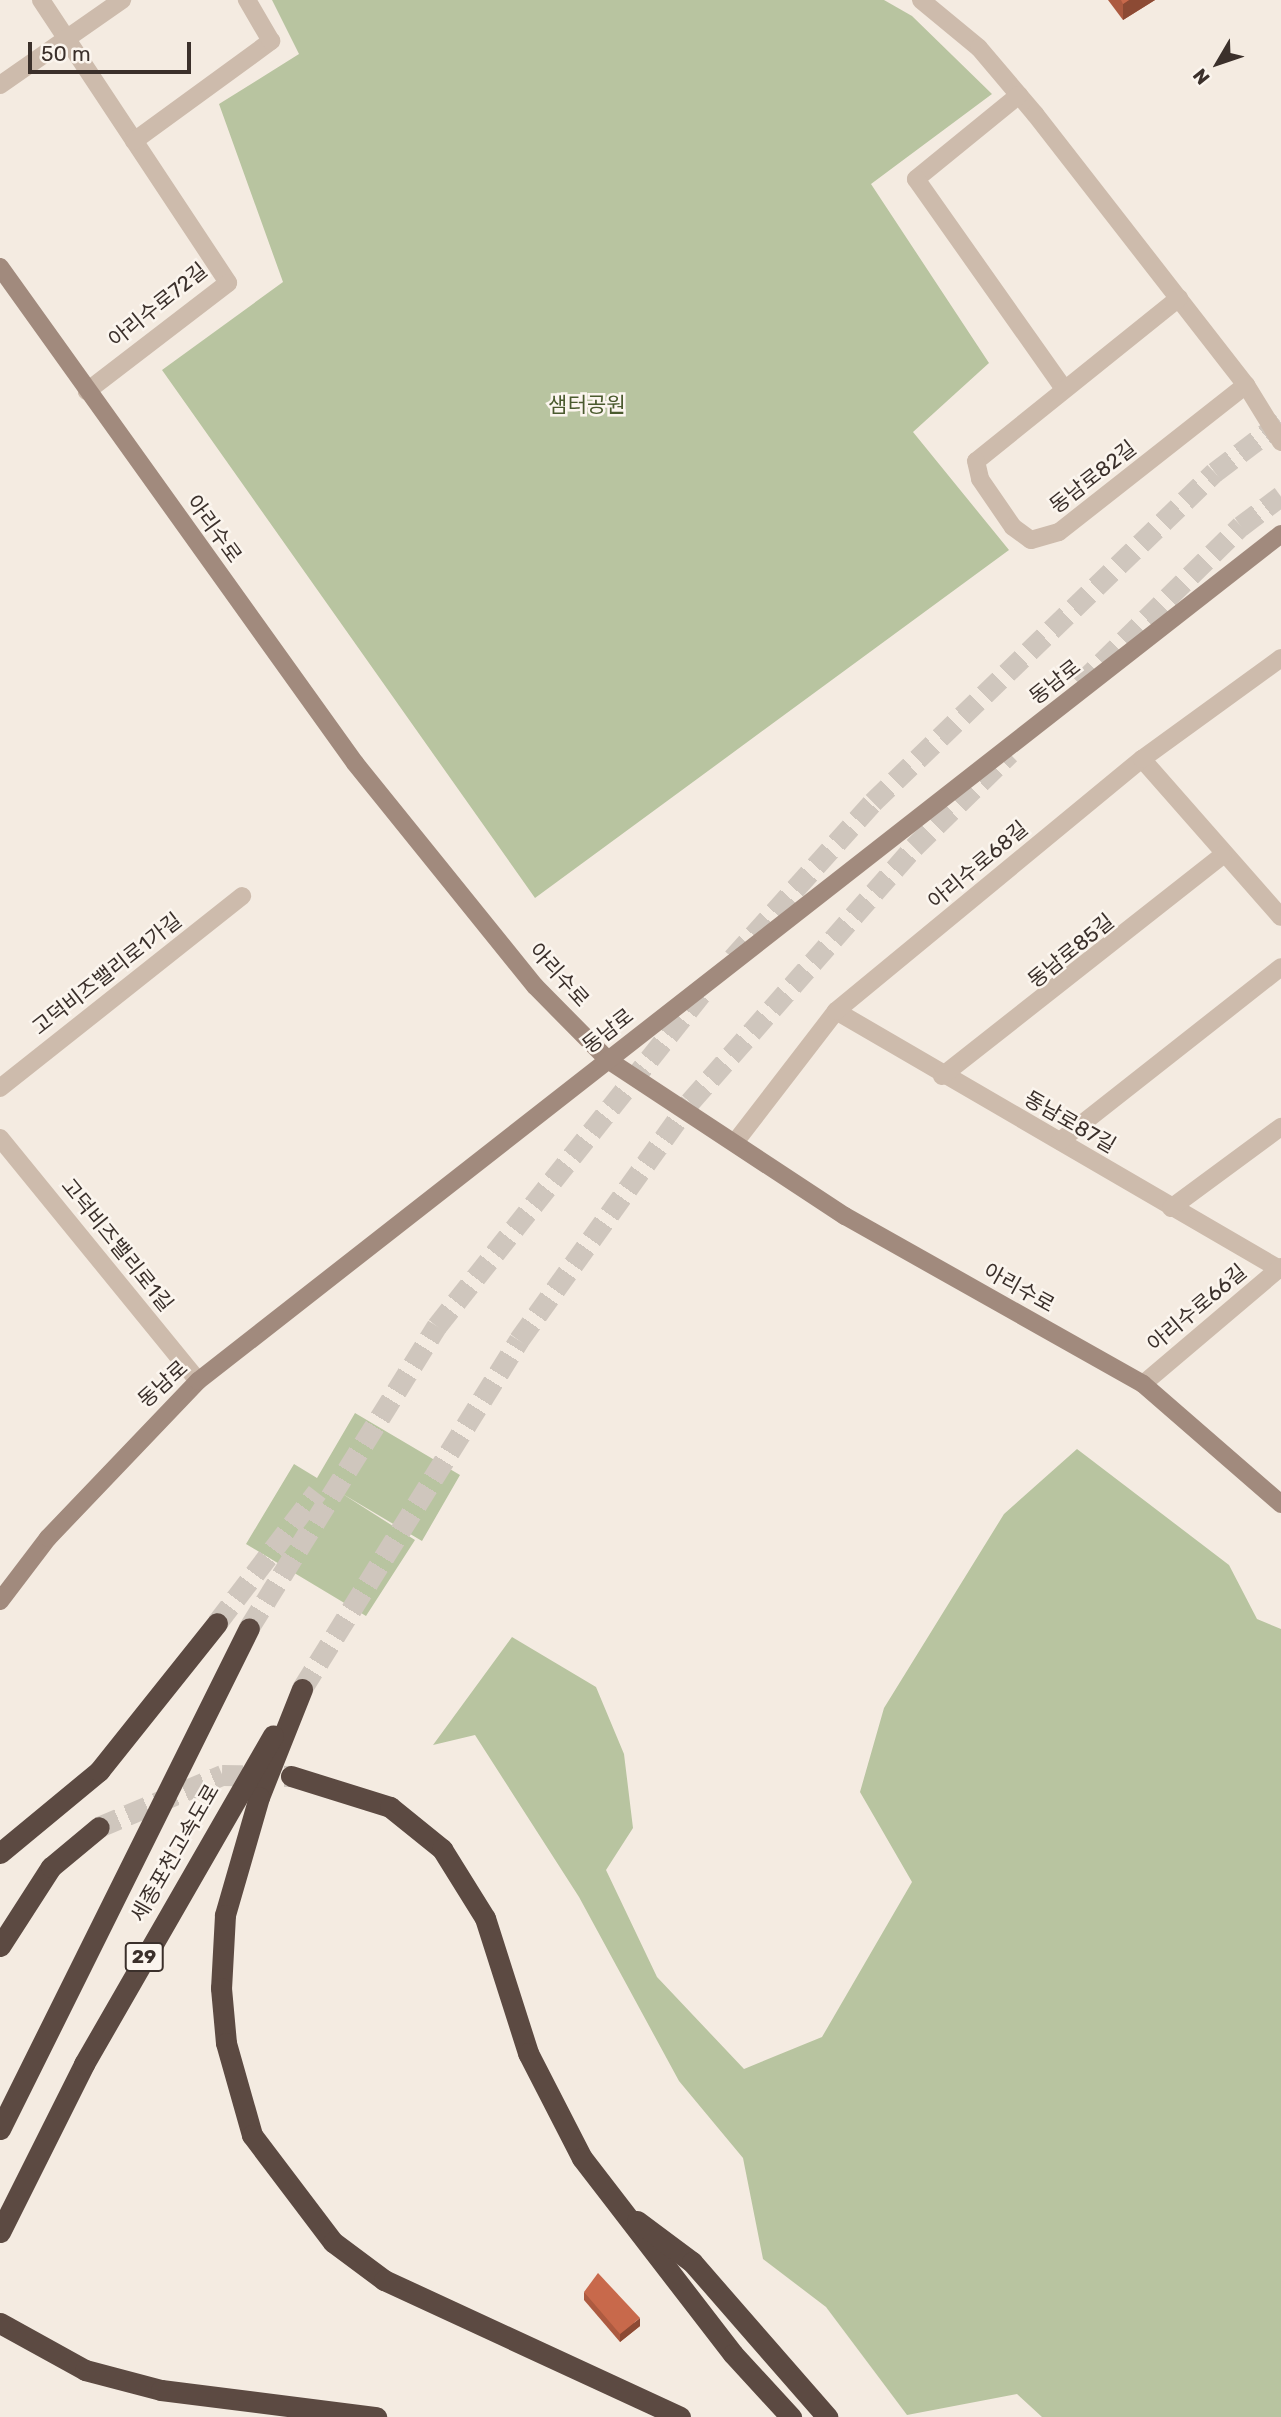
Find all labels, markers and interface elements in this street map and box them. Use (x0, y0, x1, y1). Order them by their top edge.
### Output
scale bar (32, 28, 194, 72)
north arrow (1183, 28, 1253, 98)
text: 50 m (41, 41, 91, 66)
text: N (1188, 64, 1215, 89)
street label: 아리수로72길 (104, 258, 212, 352)
park label: 샘터공원 (548, 392, 626, 418)
street label: 동남로82길 (1045, 435, 1141, 519)
street label: 아리수로 (181, 490, 247, 568)
street label: 동남로 (1024, 654, 1086, 710)
street label: 아리수로68길 (923, 816, 1033, 914)
street label: 고덕비즈밸리로1가길 (27, 908, 187, 1040)
street label: 동남로85길 (1023, 909, 1119, 993)
street label: 아리수로 (524, 938, 594, 1012)
street label: 동남로 (577, 1003, 639, 1059)
street label: 동남로87길 (1020, 1086, 1120, 1158)
street label: 고덕비즈밸리로1길 (56, 1174, 178, 1316)
street label: 아리수로 (979, 1258, 1059, 1318)
street label: 아리수로66길 (1142, 1259, 1252, 1357)
street label: 동남로 (133, 1355, 193, 1413)
street label: 세종포천고속도로 (125, 1780, 225, 1926)
road number: 29 (123, 1941, 165, 1972)

